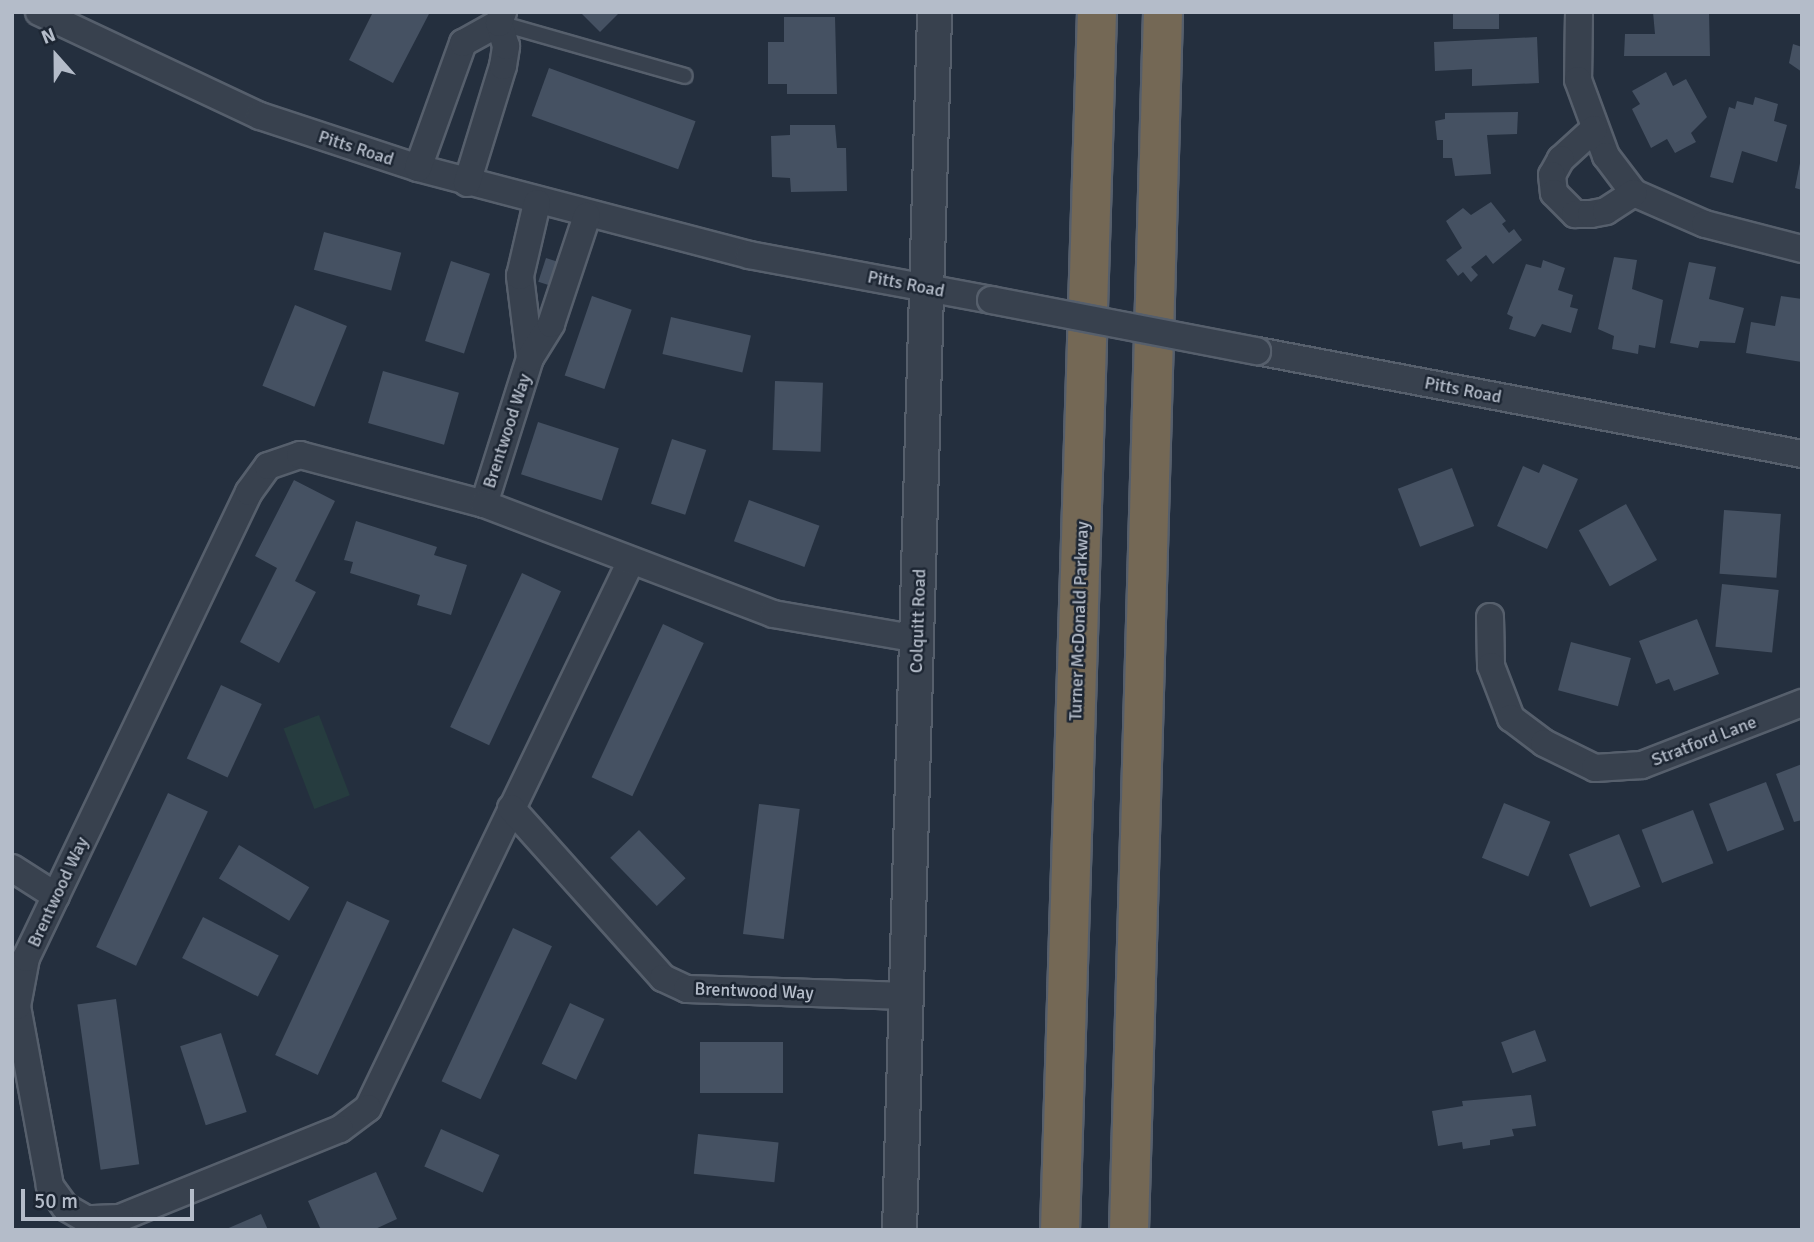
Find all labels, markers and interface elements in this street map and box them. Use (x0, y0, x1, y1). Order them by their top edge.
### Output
north arrow (21, 21, 91, 91)
text: N (38, 23, 59, 50)
street label: Pitts Road (316, 126, 396, 170)
street label: Pitts Road (866, 266, 946, 302)
street label: Brentwood Way (478, 371, 536, 491)
street label: Pitts Road (1423, 372, 1503, 408)
street label: Turner McDonald Parkway (1065, 521, 1093, 721)
street label: Colquitt Road (905, 568, 931, 674)
street label: Stratford Lane (1648, 711, 1760, 771)
street label: Brentwood Way (23, 833, 93, 951)
street label: Brentwood Way (694, 978, 814, 1004)
scale bar (24, 1176, 198, 1220)
text: 50 m (34, 1188, 78, 1214)

